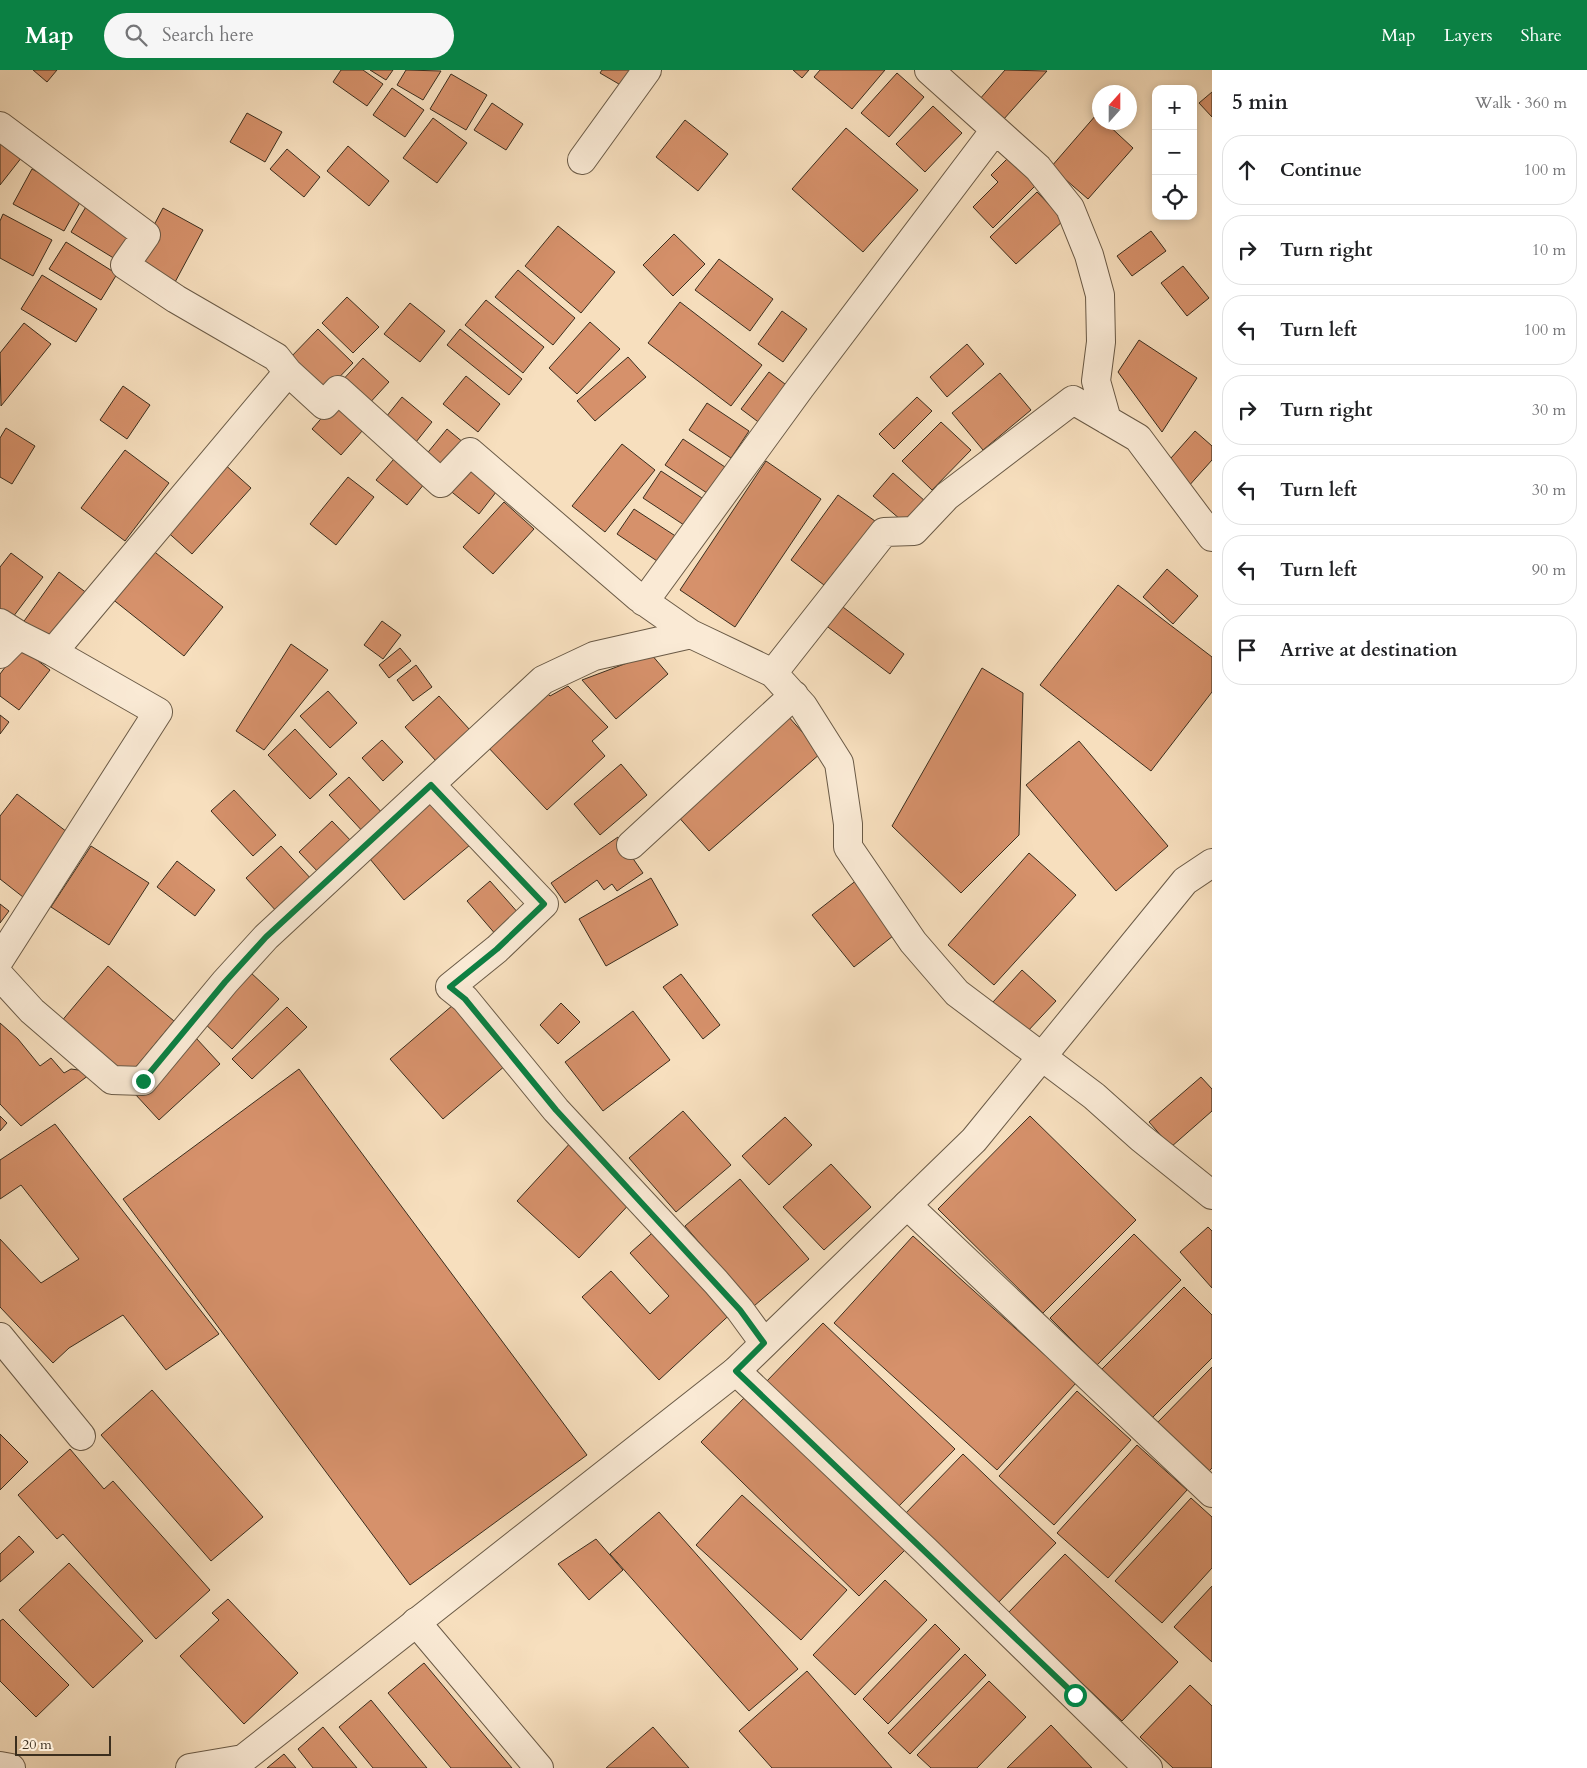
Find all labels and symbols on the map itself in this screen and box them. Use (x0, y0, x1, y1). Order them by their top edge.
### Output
north arrow (1092, 85, 1137, 130)
route end (132, 1070, 155, 1093)
route start (1064, 1684, 1087, 1707)
scale bar (15, 1733, 111, 1756)

